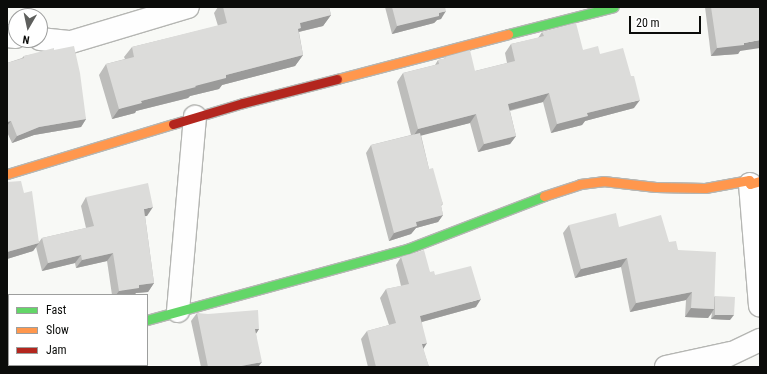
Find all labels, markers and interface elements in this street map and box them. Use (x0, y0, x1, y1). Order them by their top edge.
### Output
north arrow (8, 8, 48, 48)
scale bar (631, 8, 703, 34)
text: 20 m (636, 16, 660, 30)
text: N (22, 32, 31, 46)
legend (8, 294, 148, 366)
text: Fast (46, 303, 66, 317)
text: Slow (46, 323, 69, 337)
text: Jam (46, 343, 67, 357)

